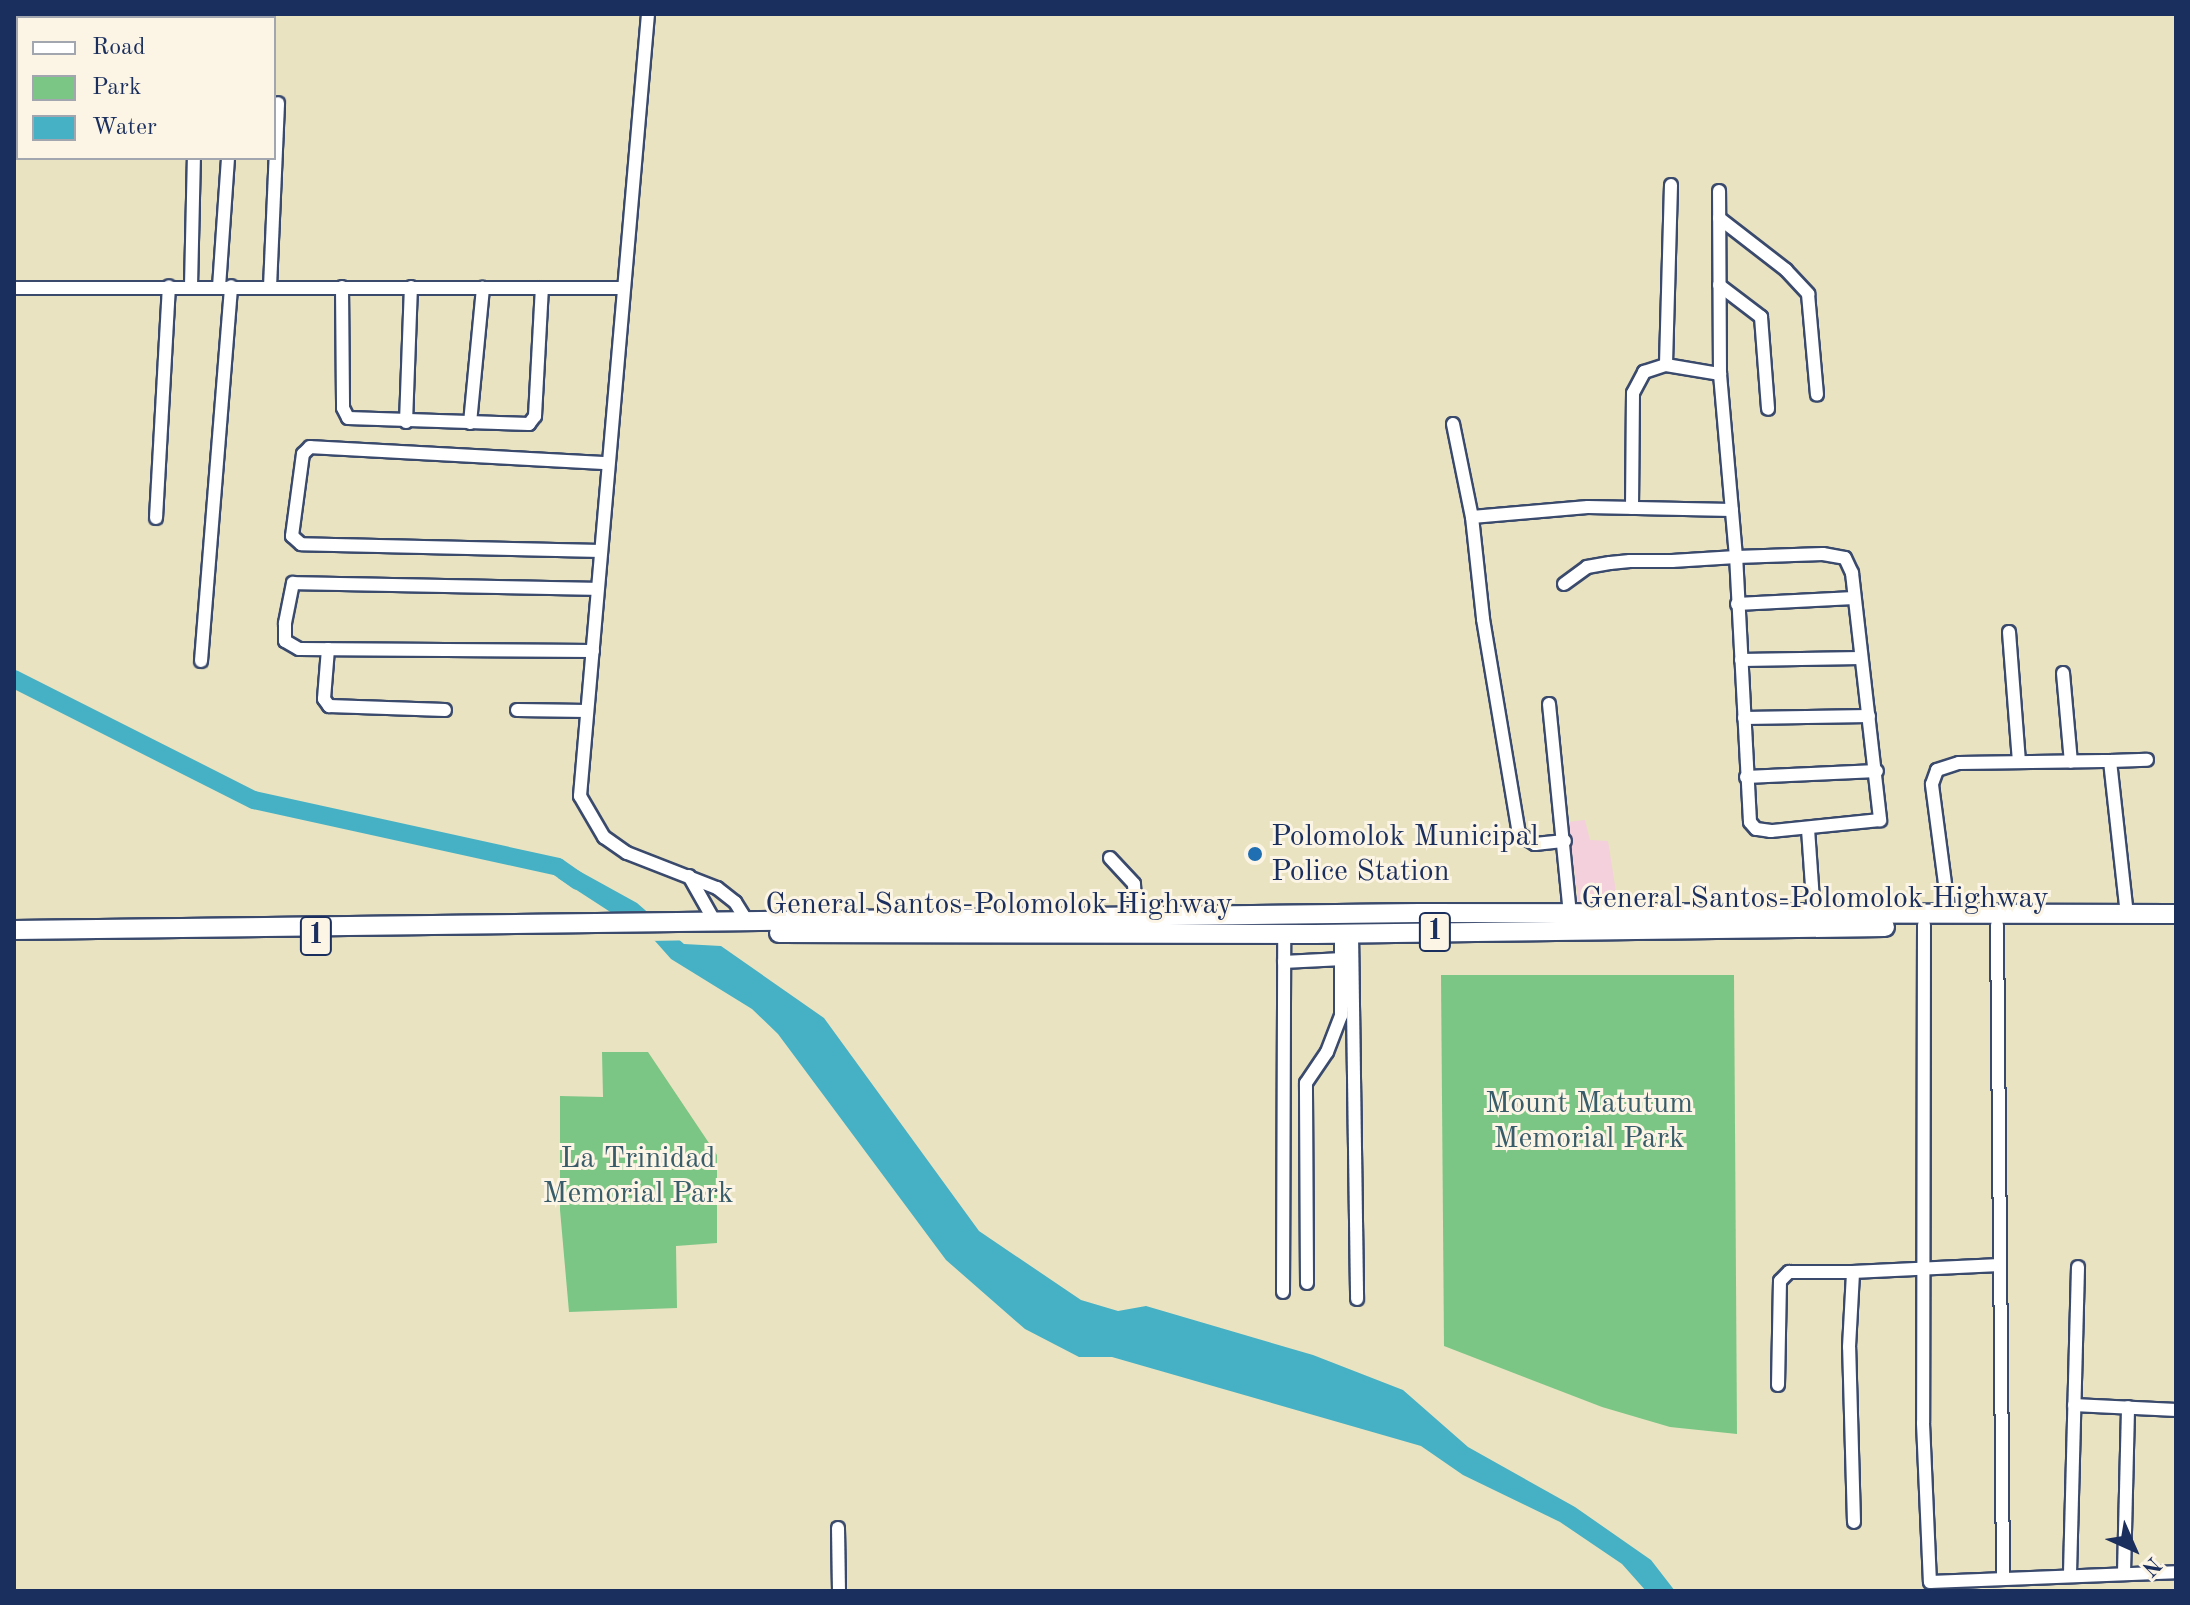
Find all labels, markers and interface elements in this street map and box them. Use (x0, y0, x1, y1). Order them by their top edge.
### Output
legend (16, 16, 276, 160)
text: Road (92, 36, 145, 60)
text: Park (92, 76, 141, 100)
text: Water (92, 116, 157, 140)
place label: Polomolok Municipal Police Station (1271, 819, 1538, 890)
marker: Polomolok Municipal Police Station (1246, 845, 1264, 863)
street label: General Santos-Polomolok Highway (1581, 881, 2049, 917)
street label: General Santos-Polomolok Highway (765, 887, 1233, 923)
road number: 1 (1417, 908, 1453, 956)
road number: 1 (298, 912, 334, 960)
park label: Mount Matutum Memorial Park (1485, 1086, 1693, 1156)
park label: La Trinidad Memorial Park (542, 1141, 734, 1212)
north arrow (2094, 1509, 2174, 1589)
text: N (2137, 1552, 2165, 1580)

